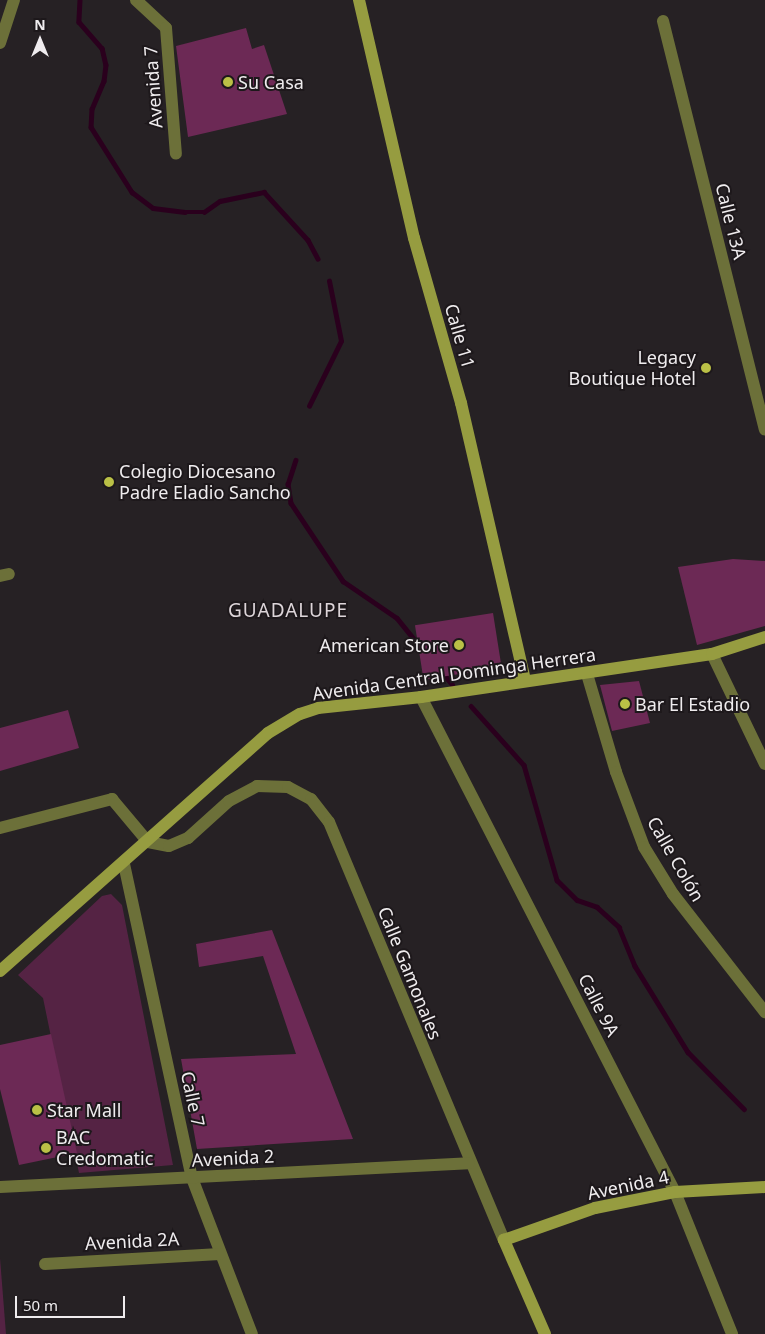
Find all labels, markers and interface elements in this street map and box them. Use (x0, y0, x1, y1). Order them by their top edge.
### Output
north arrow (15, 15, 65, 65)
text: N (34, 15, 46, 34)
street label: Avenida 7 (139, 45, 167, 129)
place label: Su Casa (238, 71, 304, 93)
marker: Su Casa (222, 76, 234, 88)
street label: Calle 13A (711, 181, 751, 261)
street label: Calle 11 (440, 301, 480, 371)
place label: Legacy Boutique Hotel (569, 347, 696, 389)
marker: Legacy Boutique Hotel (700, 362, 712, 374)
place label: Colegio Diocesano Padre Eladio Sancho (119, 461, 291, 504)
marker: Colegio Diocesano Padre Eladio Sancho (103, 476, 115, 488)
district label: GUADALUPE (227, 600, 349, 622)
place label: American Store (319, 634, 449, 656)
marker: American Store (453, 639, 465, 651)
street label: Avenida Central Dominga Herrera (311, 643, 597, 705)
place label: Bar El Estadio (635, 693, 750, 715)
marker: Bar El Estadio (619, 698, 631, 710)
street label: Calle Colón (643, 813, 709, 905)
street label: Calle Gamonales (374, 904, 446, 1042)
street label: Calle 9A (574, 970, 624, 1040)
street label: Calle 7 (177, 1069, 209, 1129)
place label: Star Mall (47, 1099, 121, 1121)
marker: Star Mall (31, 1104, 43, 1116)
place label: BAC Credomatic (56, 1127, 153, 1170)
marker: BAC Credomatic (40, 1142, 52, 1154)
street label: Avenida 2 (191, 1145, 275, 1171)
street label: Avenida 4 (585, 1166, 671, 1204)
street label: Avenida 2A (84, 1228, 180, 1254)
scale bar (18, 1286, 128, 1318)
text: 50 m (23, 1295, 58, 1315)

